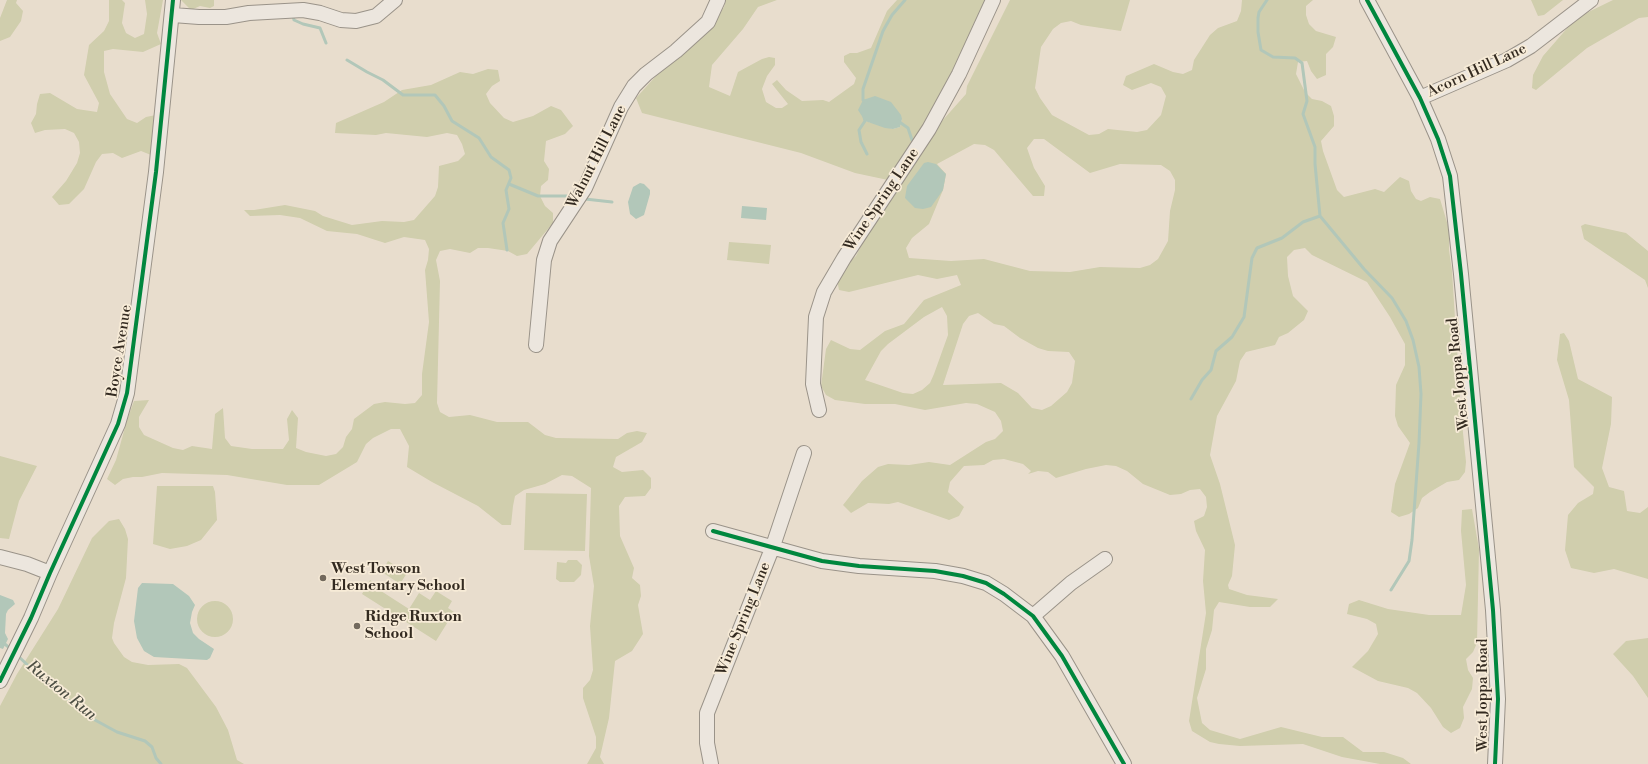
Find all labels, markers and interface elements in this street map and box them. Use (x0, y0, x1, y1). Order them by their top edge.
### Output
street label: Acorn Hill Lane (1424, 40, 1530, 102)
street label: Walnut Hill Lane (563, 102, 631, 212)
street label: Wine Spring Lane (841, 145, 923, 255)
street label: Boyce Avenue (104, 304, 136, 398)
street label: West Joppa Road (1444, 317, 1474, 431)
place label: West Towson Elementary School (331, 560, 465, 595)
street label: Wine Spring Lane (713, 560, 775, 678)
marker: West Towson Elementary School (318, 573, 328, 583)
place label: Ridge Ruxton School (365, 608, 462, 643)
marker: Ridge Ruxton School (352, 621, 362, 631)
street label: West Joppa Road (1474, 639, 1492, 751)
water label: Ruxton Run (22, 657, 100, 725)

